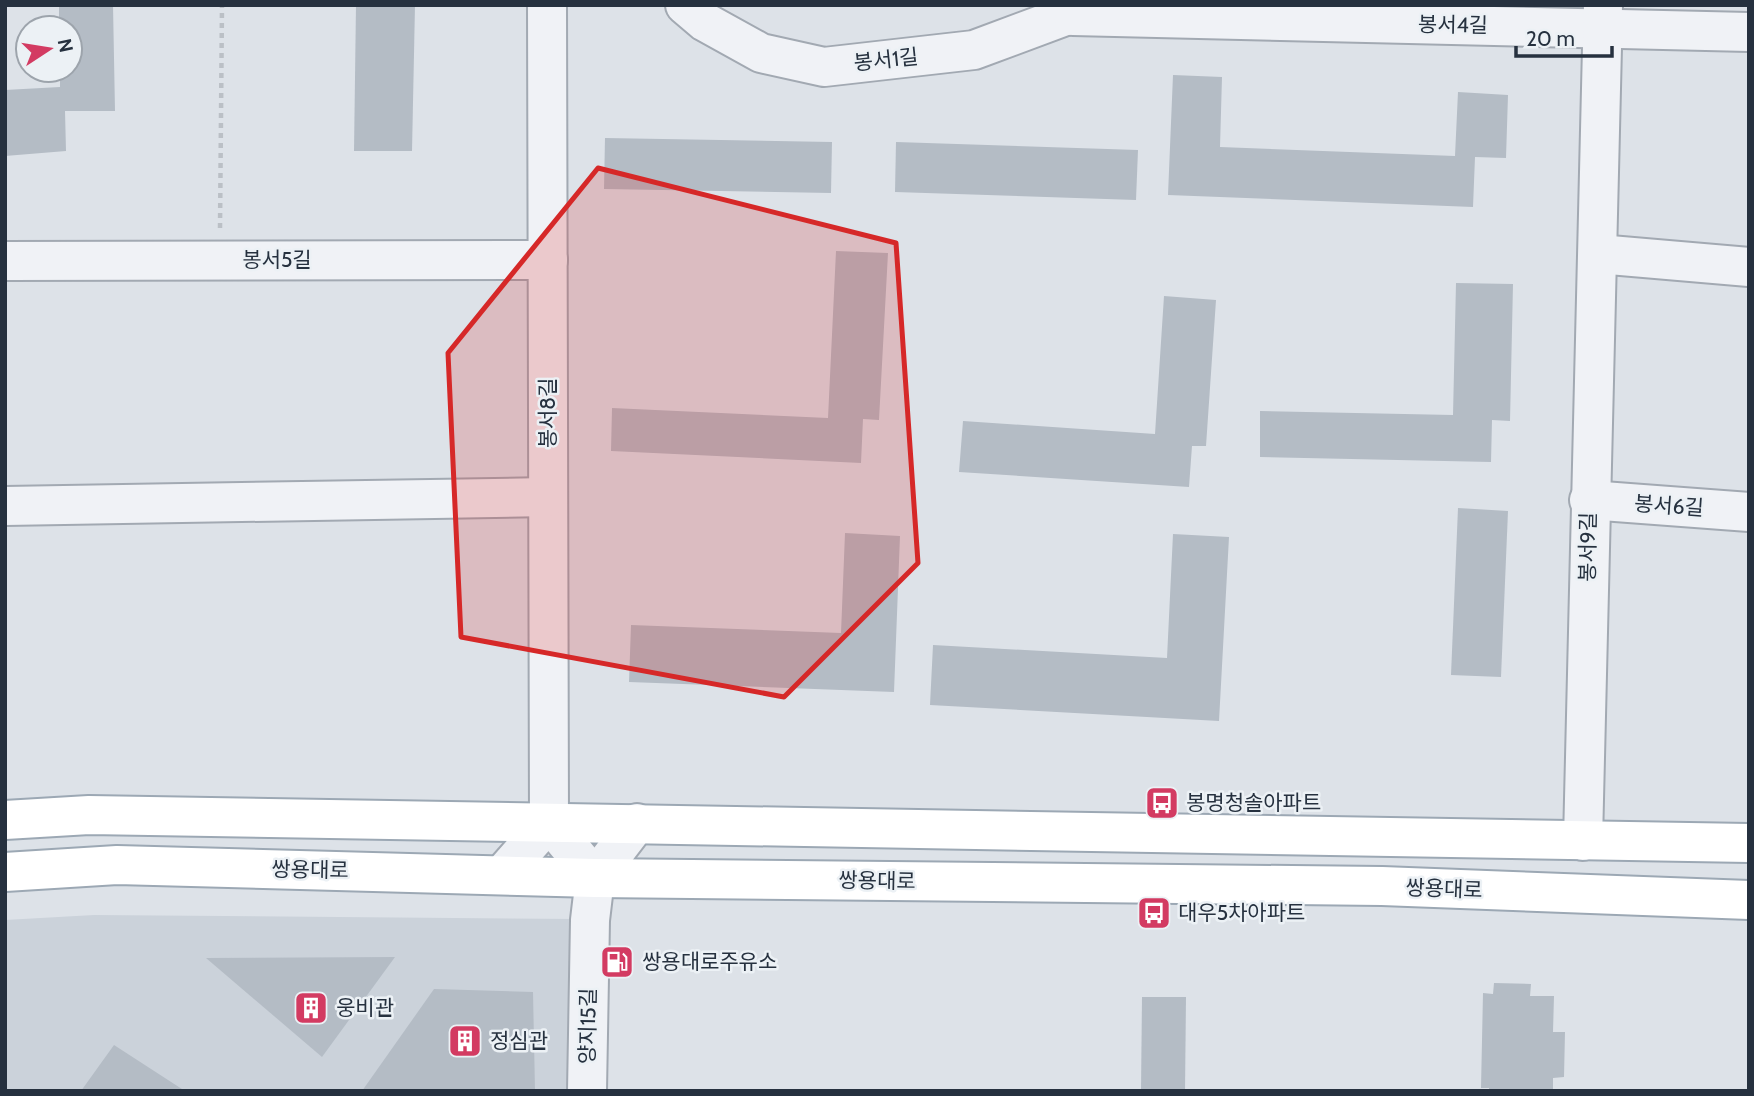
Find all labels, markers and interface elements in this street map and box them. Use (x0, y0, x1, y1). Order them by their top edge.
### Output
street label: 봉서4길 (1418, 11, 1488, 38)
north arrow (14, 14, 84, 84)
scale bar (1516, 14, 1612, 58)
text: 20 m (1526, 26, 1575, 51)
text: N (52, 37, 78, 55)
street label: 봉서1길 (852, 44, 919, 75)
street label: 봉서5길 (242, 247, 312, 272)
street label: 봉서8길 (535, 378, 560, 448)
street label: 봉서6길 (1633, 491, 1705, 520)
street label: 봉서9길 (1574, 512, 1601, 582)
bus stop icon: 봉명청솔아파트 (1143, 784, 1181, 822)
place label: 봉명청솔아파트 (1186, 790, 1321, 815)
street label: 쌍용대로 (271, 856, 349, 883)
street label: 쌍용대로 (838, 867, 916, 894)
street label: 쌍용대로 (1405, 875, 1483, 902)
bus stop icon: 대우5차아파트 (1135, 894, 1173, 932)
place label: 대우5차아파트 (1178, 900, 1305, 925)
fuel station icon: 쌍용대로주유소 (598, 943, 636, 981)
place label: 쌍용대로주유소 (642, 949, 777, 974)
street label: 양지15길 (574, 988, 601, 1064)
building icon: 웅비관 (292, 989, 330, 1027)
place label: 웅비관 (336, 995, 394, 1020)
building icon: 정심관 (446, 1022, 484, 1060)
place label: 정심관 (490, 1028, 548, 1053)

